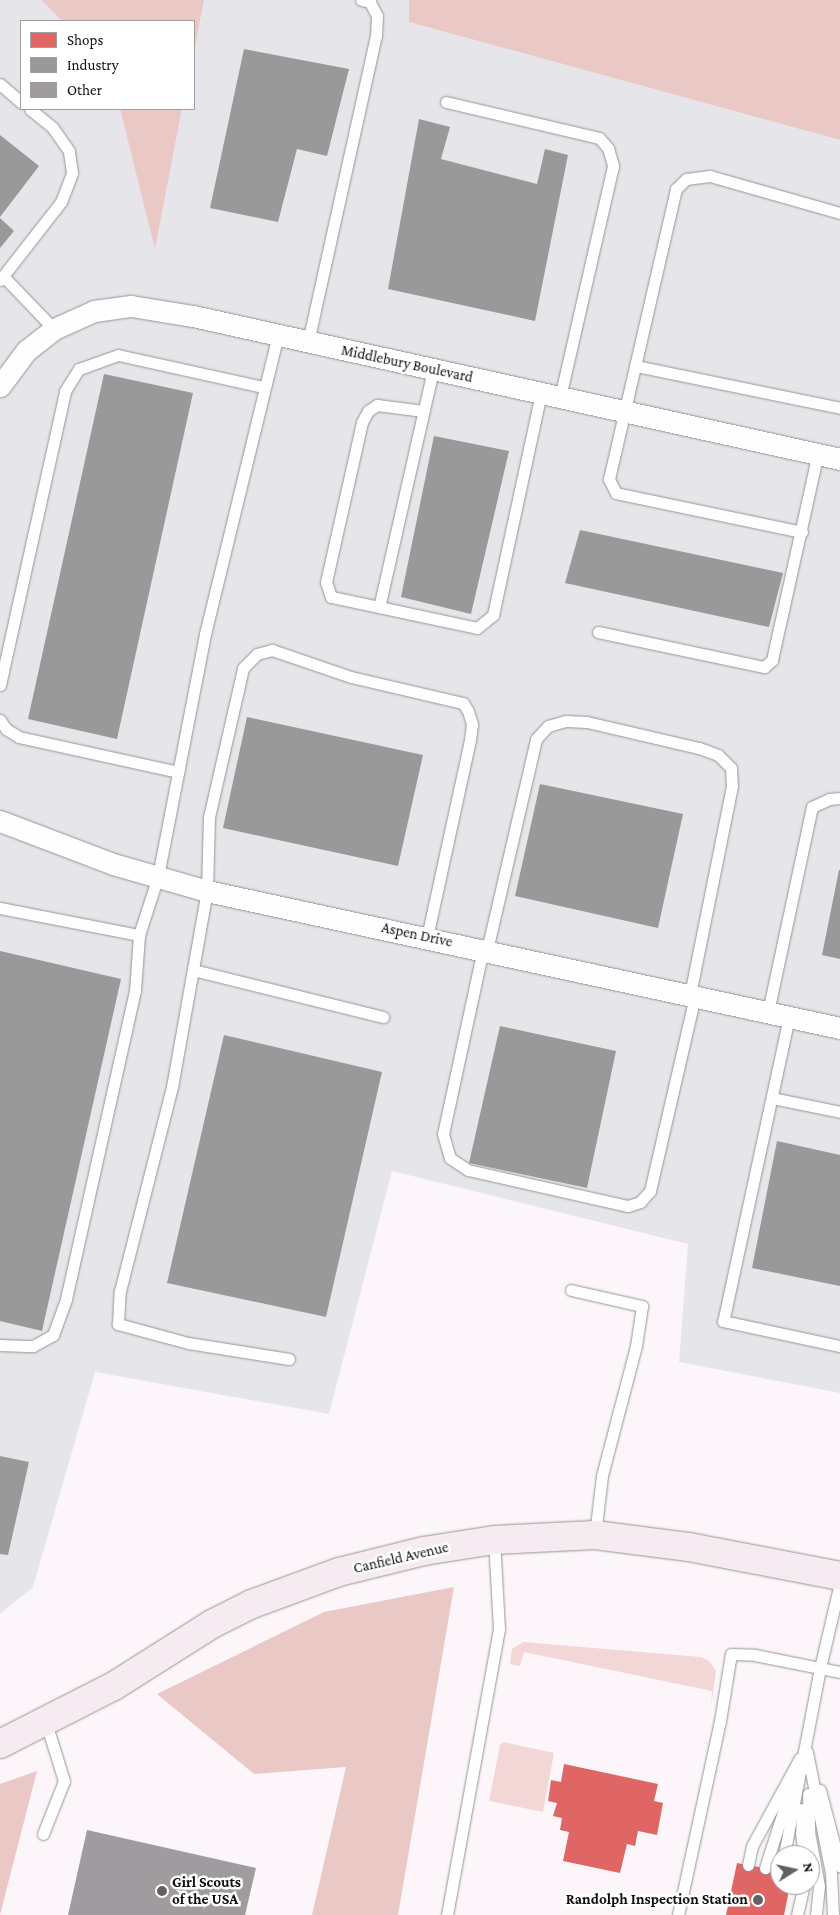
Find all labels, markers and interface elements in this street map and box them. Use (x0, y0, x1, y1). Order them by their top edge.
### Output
legend (20, 20, 195, 110)
text: Shops (67, 32, 103, 48)
text: Industry (67, 57, 119, 73)
text: Other (67, 82, 102, 98)
street label: Middlebury Boulevard (340, 341, 474, 387)
street label: Aspen Drive (380, 919, 454, 951)
street label: Canfield Avenue (352, 1538, 450, 1578)
north arrow (770, 1845, 820, 1895)
text: N (800, 1861, 817, 1874)
place label: Girl Scouts of the USA (172, 1873, 241, 1908)
marker: Girl Scouts of the USA (156, 1885, 168, 1897)
place label: Randolph Inspection Station (566, 1891, 748, 1909)
marker: Randolph Inspection Station (752, 1894, 764, 1906)

